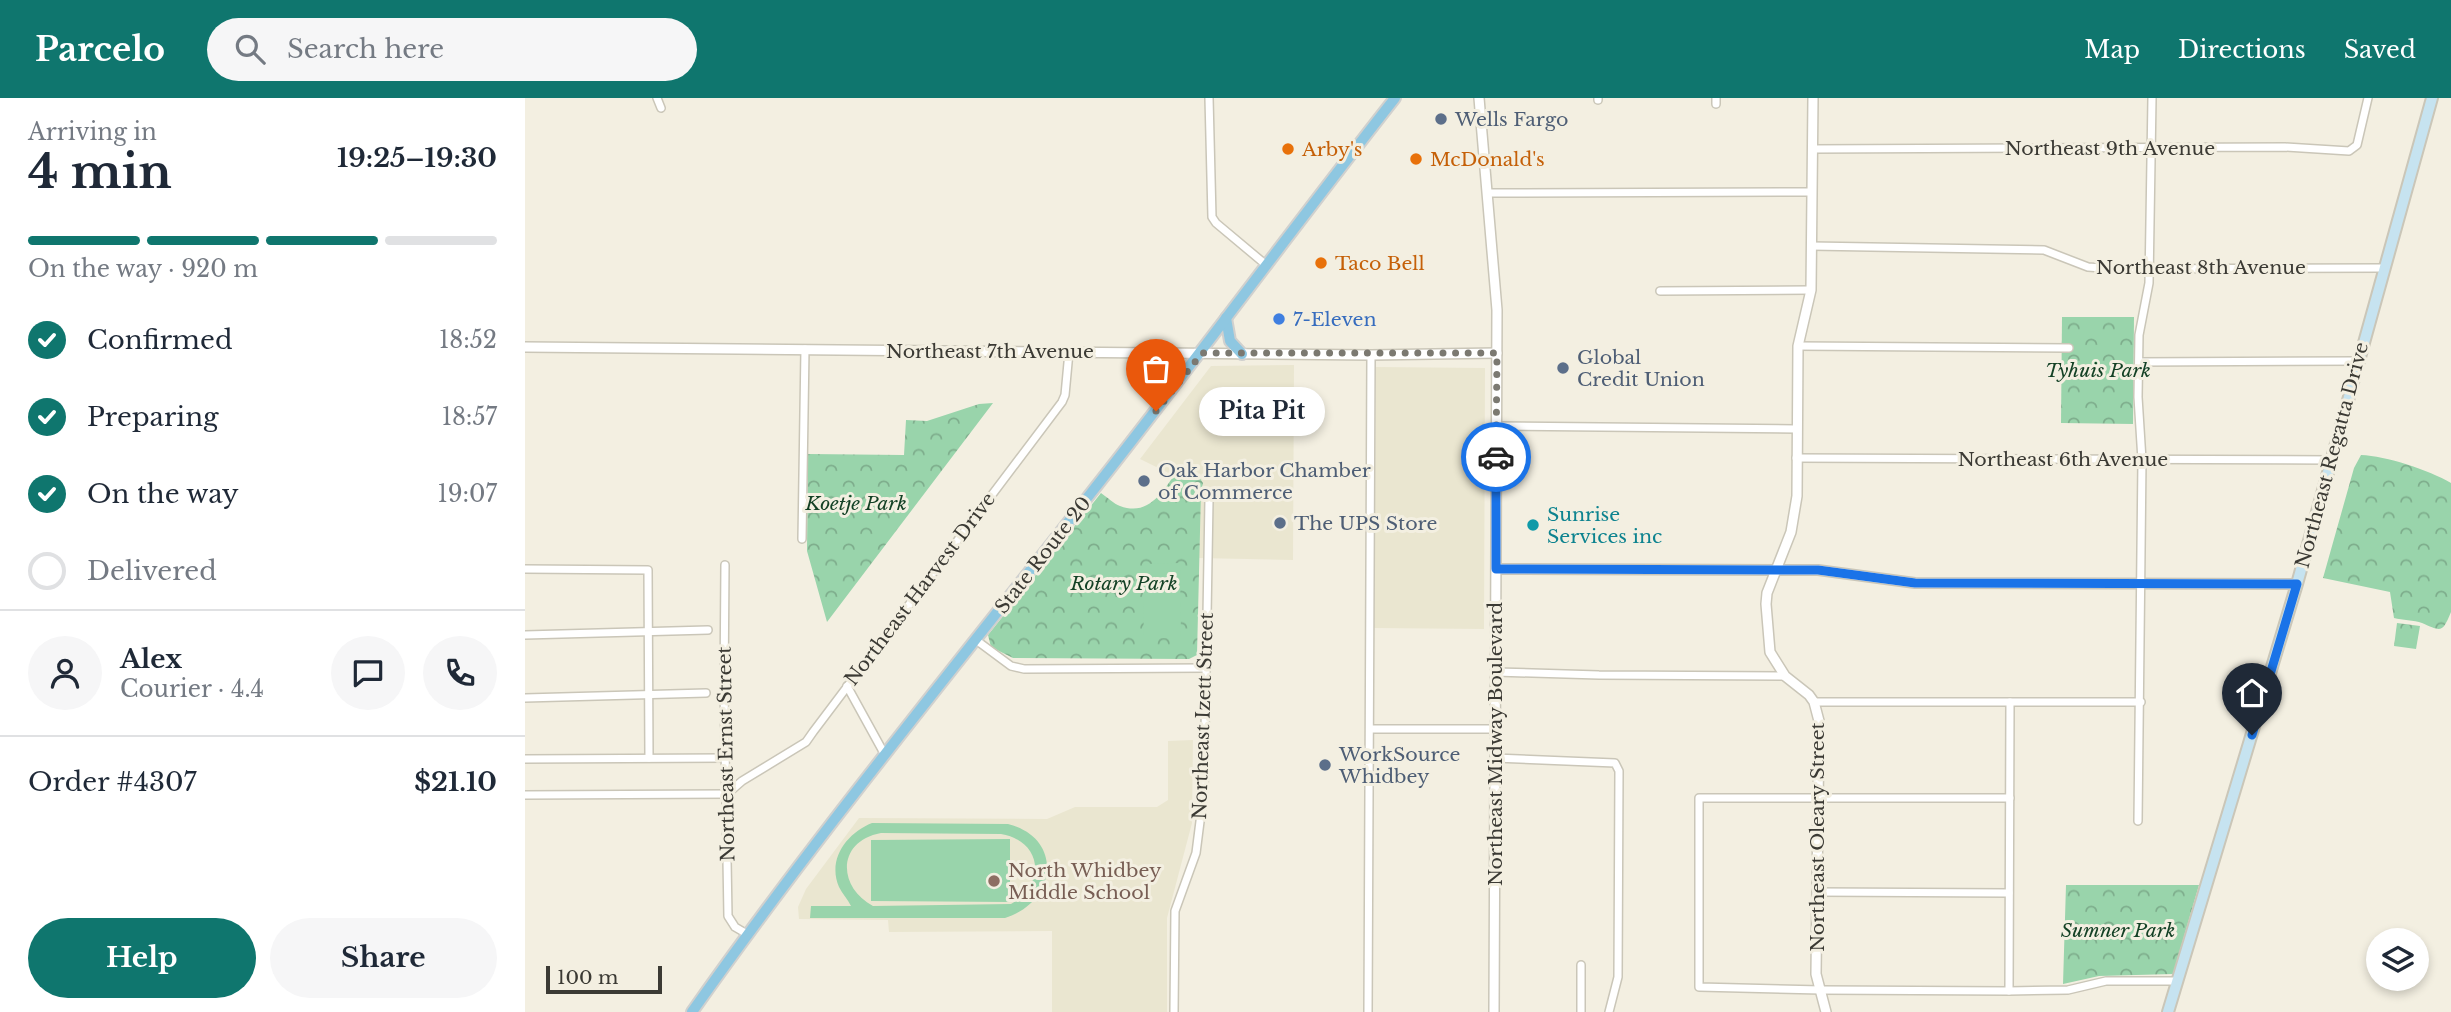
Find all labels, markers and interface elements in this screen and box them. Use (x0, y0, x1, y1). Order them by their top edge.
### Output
search box (207, 18, 697, 81)
text: Parcelo (35, 29, 165, 70)
icon: search (231, 30, 269, 68)
text: Search here (287, 33, 444, 65)
text: Map (2084, 35, 2140, 64)
text: Directions (2178, 35, 2306, 64)
text: Saved (2344, 35, 2416, 64)
place label: Wells Fargo (1454, 108, 1569, 131)
marker: Wells Fargo (1433, 111, 1449, 127)
text: Arriving in (28, 118, 157, 146)
street label: Northeast 9th Avenue (2005, 137, 2215, 160)
place label: Arby's (1301, 138, 1362, 161)
marker: Arby's (1280, 141, 1296, 157)
text: 19:25–19:30 (337, 142, 497, 174)
text: 4 min (28, 143, 172, 200)
place label: McDonald's (1430, 148, 1545, 171)
marker: McDonald's (1408, 151, 1424, 167)
place label: Taco Bell (1335, 252, 1425, 275)
text: On the way · 920 m (28, 255, 258, 283)
marker: Taco Bell (1313, 255, 1329, 271)
street label: Northeast 8th Avenue (2096, 256, 2306, 279)
place label: 7-Eleven (1293, 308, 1377, 331)
marker: 7-Eleven (1271, 311, 1287, 327)
icon: check (28, 321, 66, 359)
text: Confirmed (87, 324, 232, 356)
text: 18:52 (439, 326, 497, 354)
pin (1126, 339, 1186, 411)
street label: Northeast Regatta Drive (2291, 339, 2373, 571)
street label: Northeast 7th Avenue (886, 340, 1094, 363)
place label: Global Credit Union (1577, 346, 1705, 391)
icon: bag (1137, 350, 1175, 388)
park label: Tyhuis Park (2045, 359, 2151, 382)
marker: Global Credit Union (1555, 360, 1571, 376)
callout: Pita Pit (1198, 386, 1324, 436)
text: Pita Pit (1219, 397, 1305, 425)
icon: check (28, 398, 66, 436)
text: Preparing (87, 401, 219, 433)
text: 18:57 (442, 403, 497, 431)
courier (1461, 422, 1531, 492)
icon: car (1477, 438, 1515, 476)
street label: Northeast 6th Avenue (1958, 448, 2168, 471)
place label: Oak Harbor Chamber of Commerce (1158, 459, 1371, 504)
marker: Oak Harbor Chamber of Commerce (1136, 473, 1152, 489)
icon: check (28, 475, 66, 513)
text: On the way (87, 478, 239, 510)
text: 19:07 (437, 480, 497, 508)
street label: Northeast Harvest Drive (840, 488, 1000, 690)
park label: Koetje Park (804, 492, 907, 515)
street label: State Route 20 (990, 492, 1096, 618)
place label: Sunrise Services inc (1547, 503, 1662, 548)
place label: The UPS Store (1294, 512, 1437, 535)
marker: The UPS Store (1272, 515, 1288, 531)
marker: Sunrise Services inc (1525, 517, 1541, 533)
text: Delivered (87, 555, 217, 587)
park label: Rotary Park (1070, 572, 1177, 595)
street label: Northeast Midway Boulevard (1484, 602, 1507, 886)
street label: Northeast Izett Street (1188, 611, 1218, 820)
button: person (28, 636, 102, 710)
button: chat (331, 636, 405, 710)
button: phone (423, 636, 497, 710)
text: Alex (120, 643, 182, 675)
street label: Northeast Ernst Street (713, 645, 739, 862)
pin (2222, 663, 2282, 735)
icon: home (2233, 674, 2271, 712)
text: Courier · 4.4 (120, 675, 264, 703)
street label: Northeast Oleary Street (1806, 721, 1829, 952)
place label: WorkSource Whidbey (1338, 743, 1460, 788)
marker: WorkSource Whidbey (1317, 757, 1333, 773)
text: Order #4307 (28, 766, 197, 798)
text: $21.10 (414, 766, 497, 798)
place label: North Whidbey Middle School (1008, 859, 1161, 904)
marker: North Whidbey Middle School (986, 873, 1002, 889)
button: Help (28, 918, 256, 998)
button: Share (270, 918, 497, 998)
park label: Sumner Park (2061, 919, 2175, 942)
map controls (2366, 928, 2429, 991)
button: layers (2366, 928, 2429, 991)
scale bar (546, 963, 661, 995)
text: 100 m (557, 966, 618, 989)

